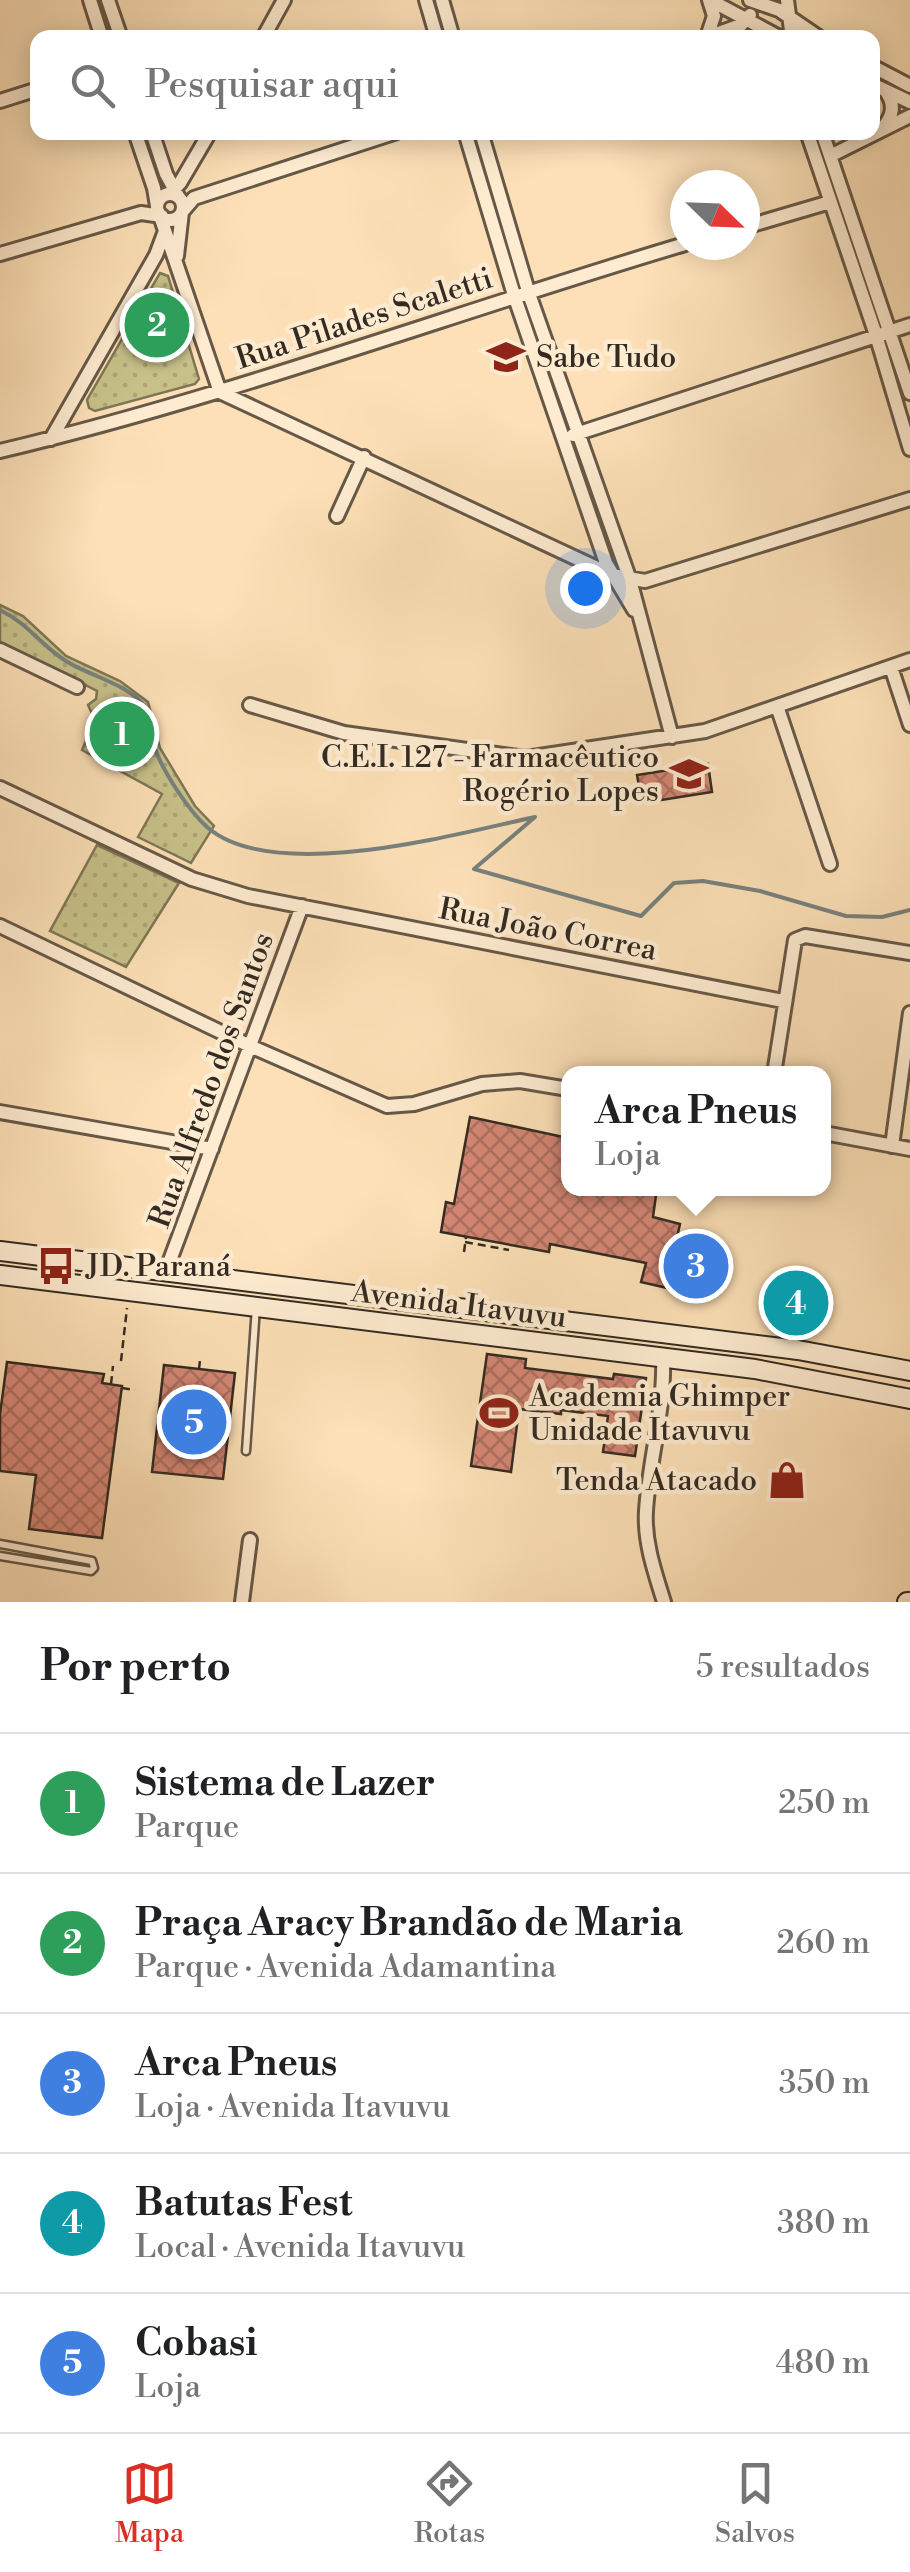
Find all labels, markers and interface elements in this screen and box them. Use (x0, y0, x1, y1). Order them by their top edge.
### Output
search box (30, 30, 880, 140)
icon: search (65, 58, 120, 113)
text: Pesquisar aqui (145, 62, 399, 109)
north arrow (670, 170, 760, 260)
street label: Rua Pilades Scaletti (231, 259, 498, 378)
pin: 2 (124, 288, 190, 362)
school or university icon: Sabe Tudo (485, 336, 527, 378)
place label: Sabe Tudo (536, 339, 676, 377)
your location (560, 563, 611, 614)
pin: 1 (90, 696, 154, 772)
place label: C.E.I. 127 - Farmacêutico Rogério Lopes (321, 739, 659, 811)
school or university icon: C.E.I. 127 - Farmacêutico Rogério Lopes (668, 753, 710, 795)
street label: Rua João Correa (436, 890, 661, 970)
street label: Rua Alfredo dos Santos (141, 928, 283, 1233)
popup (561, 1066, 831, 1196)
text: Arca Pneus (595, 1088, 797, 1135)
text: Loja (595, 1135, 661, 1175)
pin: 3 (664, 1228, 728, 1304)
bus stop icon: JD. Paraná (35, 1245, 77, 1287)
place label: JD. Paraná (85, 1248, 232, 1286)
pin: 4 (764, 1266, 828, 1340)
street label: Avenida Itavuvu (348, 1273, 569, 1337)
place label: Academia Ghimper Unidade Itavuvu (528, 1378, 790, 1450)
pin: 5 (162, 1384, 226, 1460)
sports icon: Academia Ghimper Unidade Itavuvu (478, 1392, 520, 1434)
shop icon: Tenda Atacado (766, 1459, 808, 1501)
place label: Tenda Atacado (556, 1462, 757, 1500)
text: Por perto (40, 1641, 231, 1694)
text: 5 resultados (696, 1647, 870, 1687)
text: Sistema de Lazer (135, 1760, 435, 1807)
text: 1 (65, 1783, 80, 1823)
text: 250 m (778, 1783, 870, 1823)
text: Parque (135, 1807, 239, 1847)
text: Praça Aracy Brandão de Maria (135, 1900, 683, 1947)
text: 2 (62, 1923, 83, 1963)
text: 260 m (777, 1923, 870, 1963)
text: Parque · Avenida Adamantina (135, 1947, 557, 1987)
text: Arca Pneus (135, 2040, 337, 2087)
text: 3 (63, 2063, 82, 2103)
text: 350 m (779, 2063, 870, 2103)
text: Loja · Avenida Itavuvu (135, 2087, 450, 2127)
text: Batutas Fest (135, 2180, 352, 2227)
text: 4 (62, 2203, 83, 2243)
text: 380 m (777, 2203, 870, 2243)
text: Local · Avenida Itavuvu (135, 2227, 465, 2267)
text: Cobasi (135, 2320, 257, 2367)
text: 5 (63, 2343, 82, 2383)
text: 480 m (776, 2343, 870, 2383)
text: Loja (135, 2367, 201, 2407)
tab: Mapa (115, 2456, 184, 2551)
tab: Rotas (414, 2456, 485, 2551)
tab: Salvos (715, 2456, 795, 2551)

